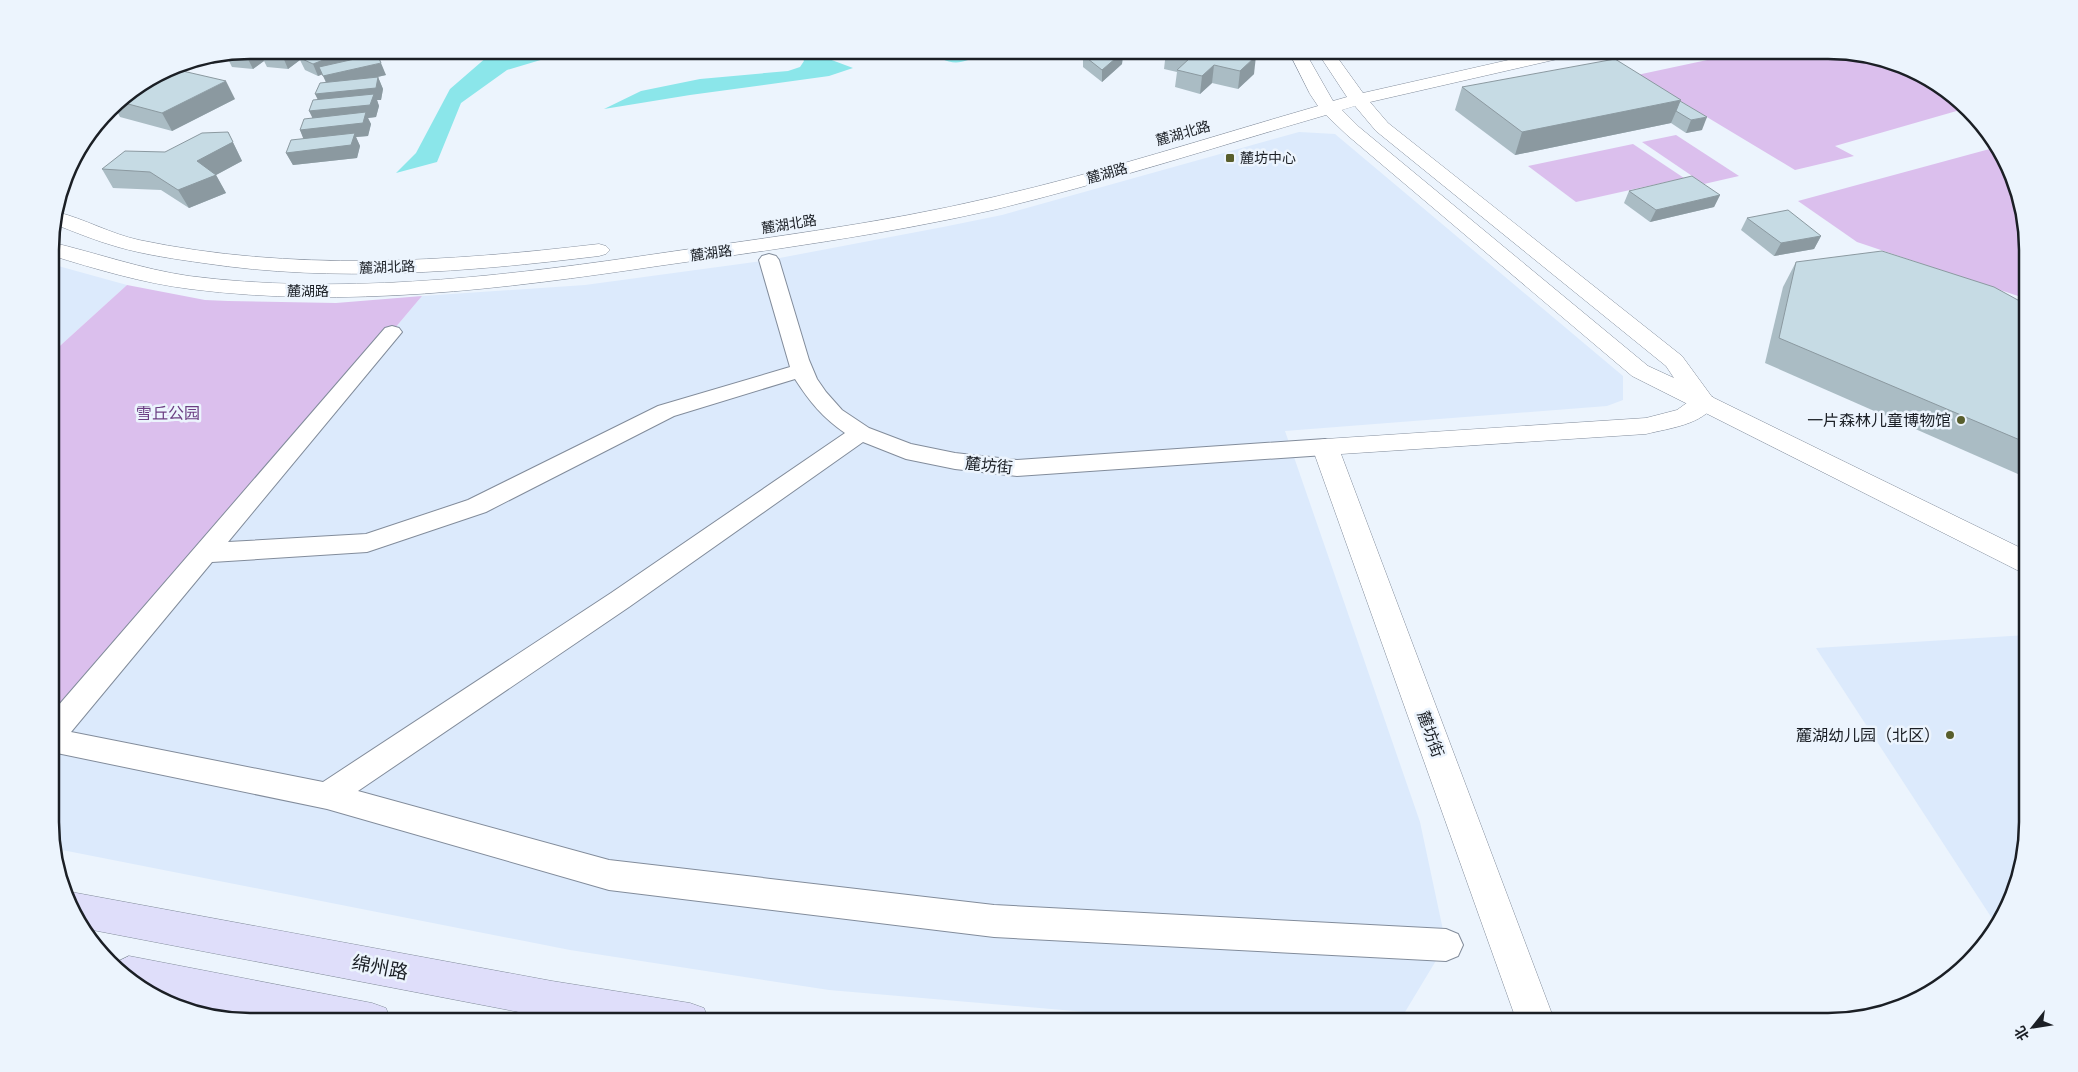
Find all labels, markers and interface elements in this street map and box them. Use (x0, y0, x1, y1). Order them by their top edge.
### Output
street label: 麓湖北路 (1154, 117, 1212, 149)
place label: 麓坊中心 (1240, 149, 1296, 167)
marker: 麓坊中心 (1224, 152, 1236, 164)
street label: 麓湖路 (1084, 159, 1130, 187)
street label: 麓湖北路 (760, 211, 818, 237)
street label: 麓湖路 (689, 241, 733, 265)
street label: 麓湖北路 (359, 257, 415, 277)
street label: 麓湖路 (287, 282, 329, 300)
park label: 雪丘公园 (136, 404, 200, 423)
place label: 一片森林儿童博物馆 (1807, 411, 1951, 430)
marker: 一片森林儿童博物馆 (1955, 414, 1967, 426)
street label: 麓坊街 (964, 454, 1014, 477)
street label: 麓坊街 (1413, 708, 1448, 760)
place label: 麓湖幼儿园（北区） (1796, 726, 1940, 745)
marker: 麓湖幼儿园（北区） (1944, 729, 1956, 741)
street label: 绵州路 (350, 951, 410, 984)
north arrow (2008, 1002, 2058, 1052)
text: 北 (2010, 1023, 2033, 1044)

